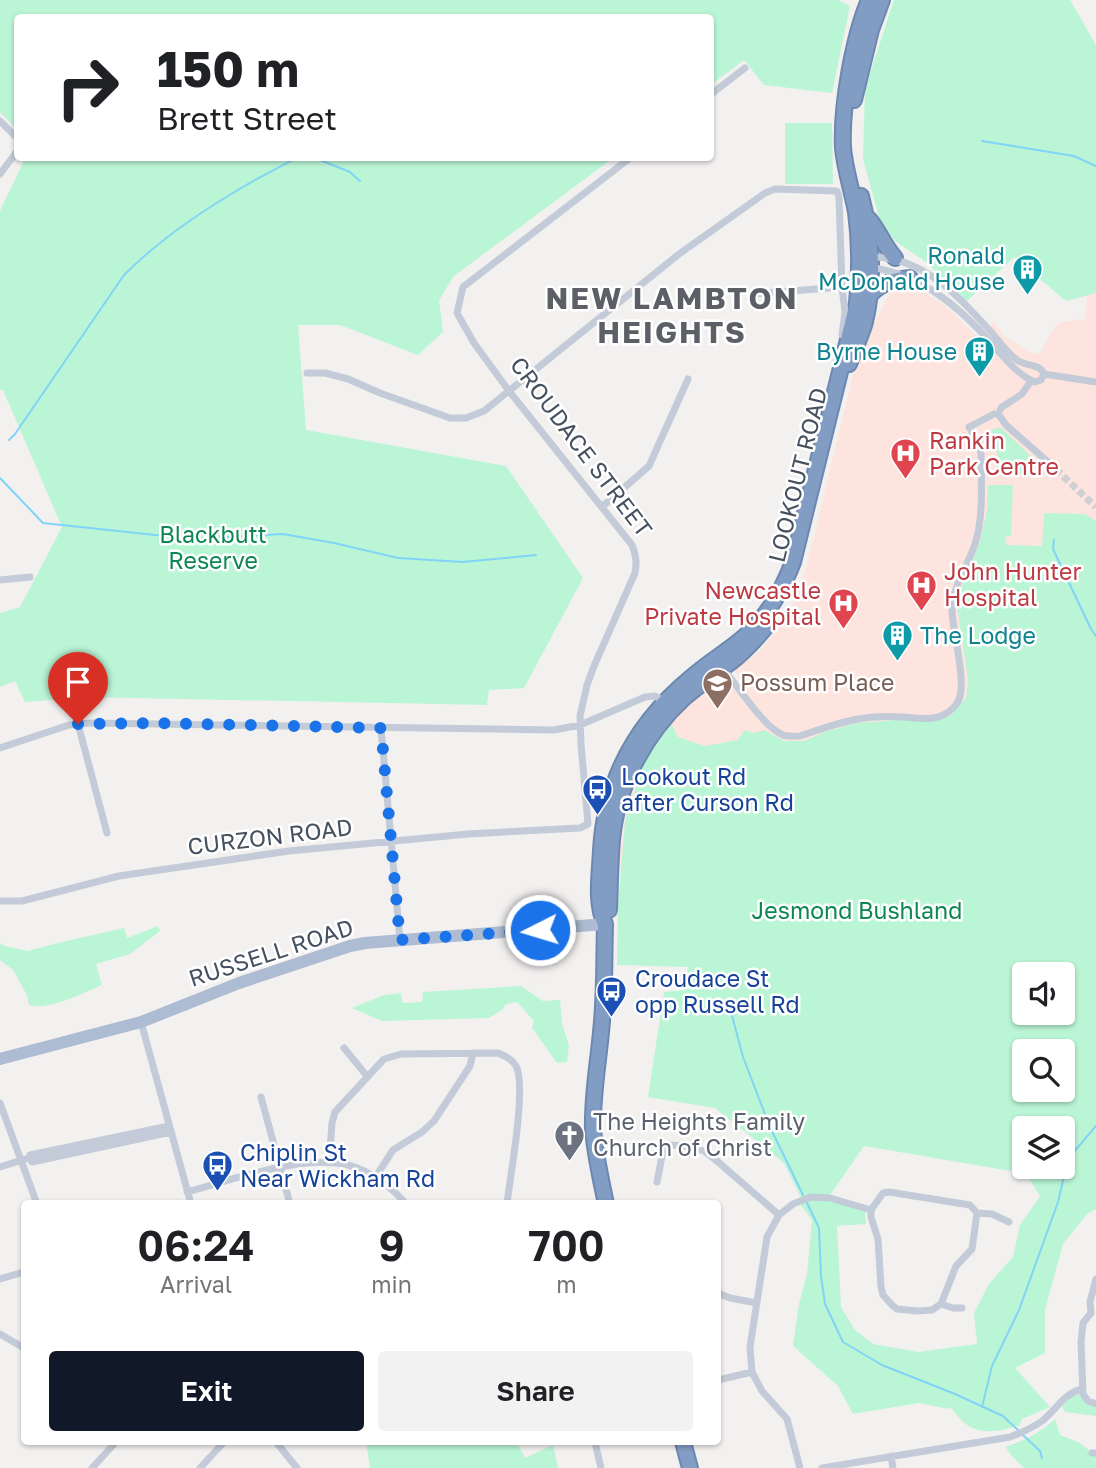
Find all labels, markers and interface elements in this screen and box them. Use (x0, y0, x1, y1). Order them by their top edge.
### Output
text: 150 m (157, 39, 299, 98)
icon: right (42, 42, 133, 133)
text: Brett Street (157, 99, 337, 137)
place label: Ronald McDonald House (818, 241, 1005, 295)
building icon: Ronald McDonald House (1011, 252, 1045, 296)
district label: NEW LAMBTON HEIGHTS (546, 280, 799, 350)
building icon: Byrne House (963, 335, 997, 379)
place label: Byrne House (816, 337, 957, 365)
street label: CROUDACE STREET (505, 351, 659, 542)
street label: LOOKOUT ROAD (762, 384, 832, 565)
place label: Rankin Park Centre (929, 426, 1059, 480)
hospital icon: Rankin Park Centre (889, 437, 923, 481)
park label: Blackbutt Reserve (159, 520, 267, 574)
place label: John Hunter Hospital (944, 557, 1081, 611)
hospital icon: John Hunter Hospital (904, 568, 938, 612)
place label: Newcastle Private Hospital (644, 576, 821, 630)
hospital icon: Newcastle Private Hospital (827, 587, 861, 631)
building icon: The Lodge (880, 619, 914, 663)
place label: The Lodge (920, 621, 1036, 649)
pin (48, 652, 108, 724)
icon: arrive (59, 663, 97, 701)
school or university icon: Possum Place (700, 666, 734, 710)
place label: Possum Place (740, 668, 894, 696)
place label: Lookout Rd after Curson Rd (621, 762, 794, 816)
bus stop icon: Lookout Rd after Curson Rd (581, 773, 615, 817)
street label: CURZON ROAD (186, 812, 354, 860)
position arrow (503, 893, 577, 967)
park label: Jesmond Bushland (752, 896, 962, 924)
street label: RUSSELL ROAD (185, 912, 357, 992)
map controls (1012, 962, 1075, 1179)
button: sound (1012, 962, 1075, 1025)
place label: Croudace St opp Russell Rd (635, 964, 800, 1018)
bus stop icon: Croudace St opp Russell Rd (595, 975, 629, 1019)
button: search (1012, 1039, 1075, 1102)
place label: The Heights Family Church of Christ (593, 1107, 805, 1161)
button: layers (1012, 1116, 1075, 1179)
church icon: The Heights Family Church of Christ (553, 1118, 587, 1162)
place label: Chiplin St Near Wickham Rd (240, 1138, 435, 1192)
bus stop icon: Chiplin St Near Wickham Rd (200, 1149, 234, 1193)
text: 06:24 (137, 1220, 255, 1270)
text: 9 (378, 1220, 405, 1270)
text: 700 (528, 1220, 605, 1270)
text: Arrival (160, 1270, 232, 1298)
text: min (371, 1270, 412, 1298)
text: m (556, 1270, 577, 1298)
button: Exit (49, 1351, 364, 1431)
button: Share (378, 1351, 693, 1431)

